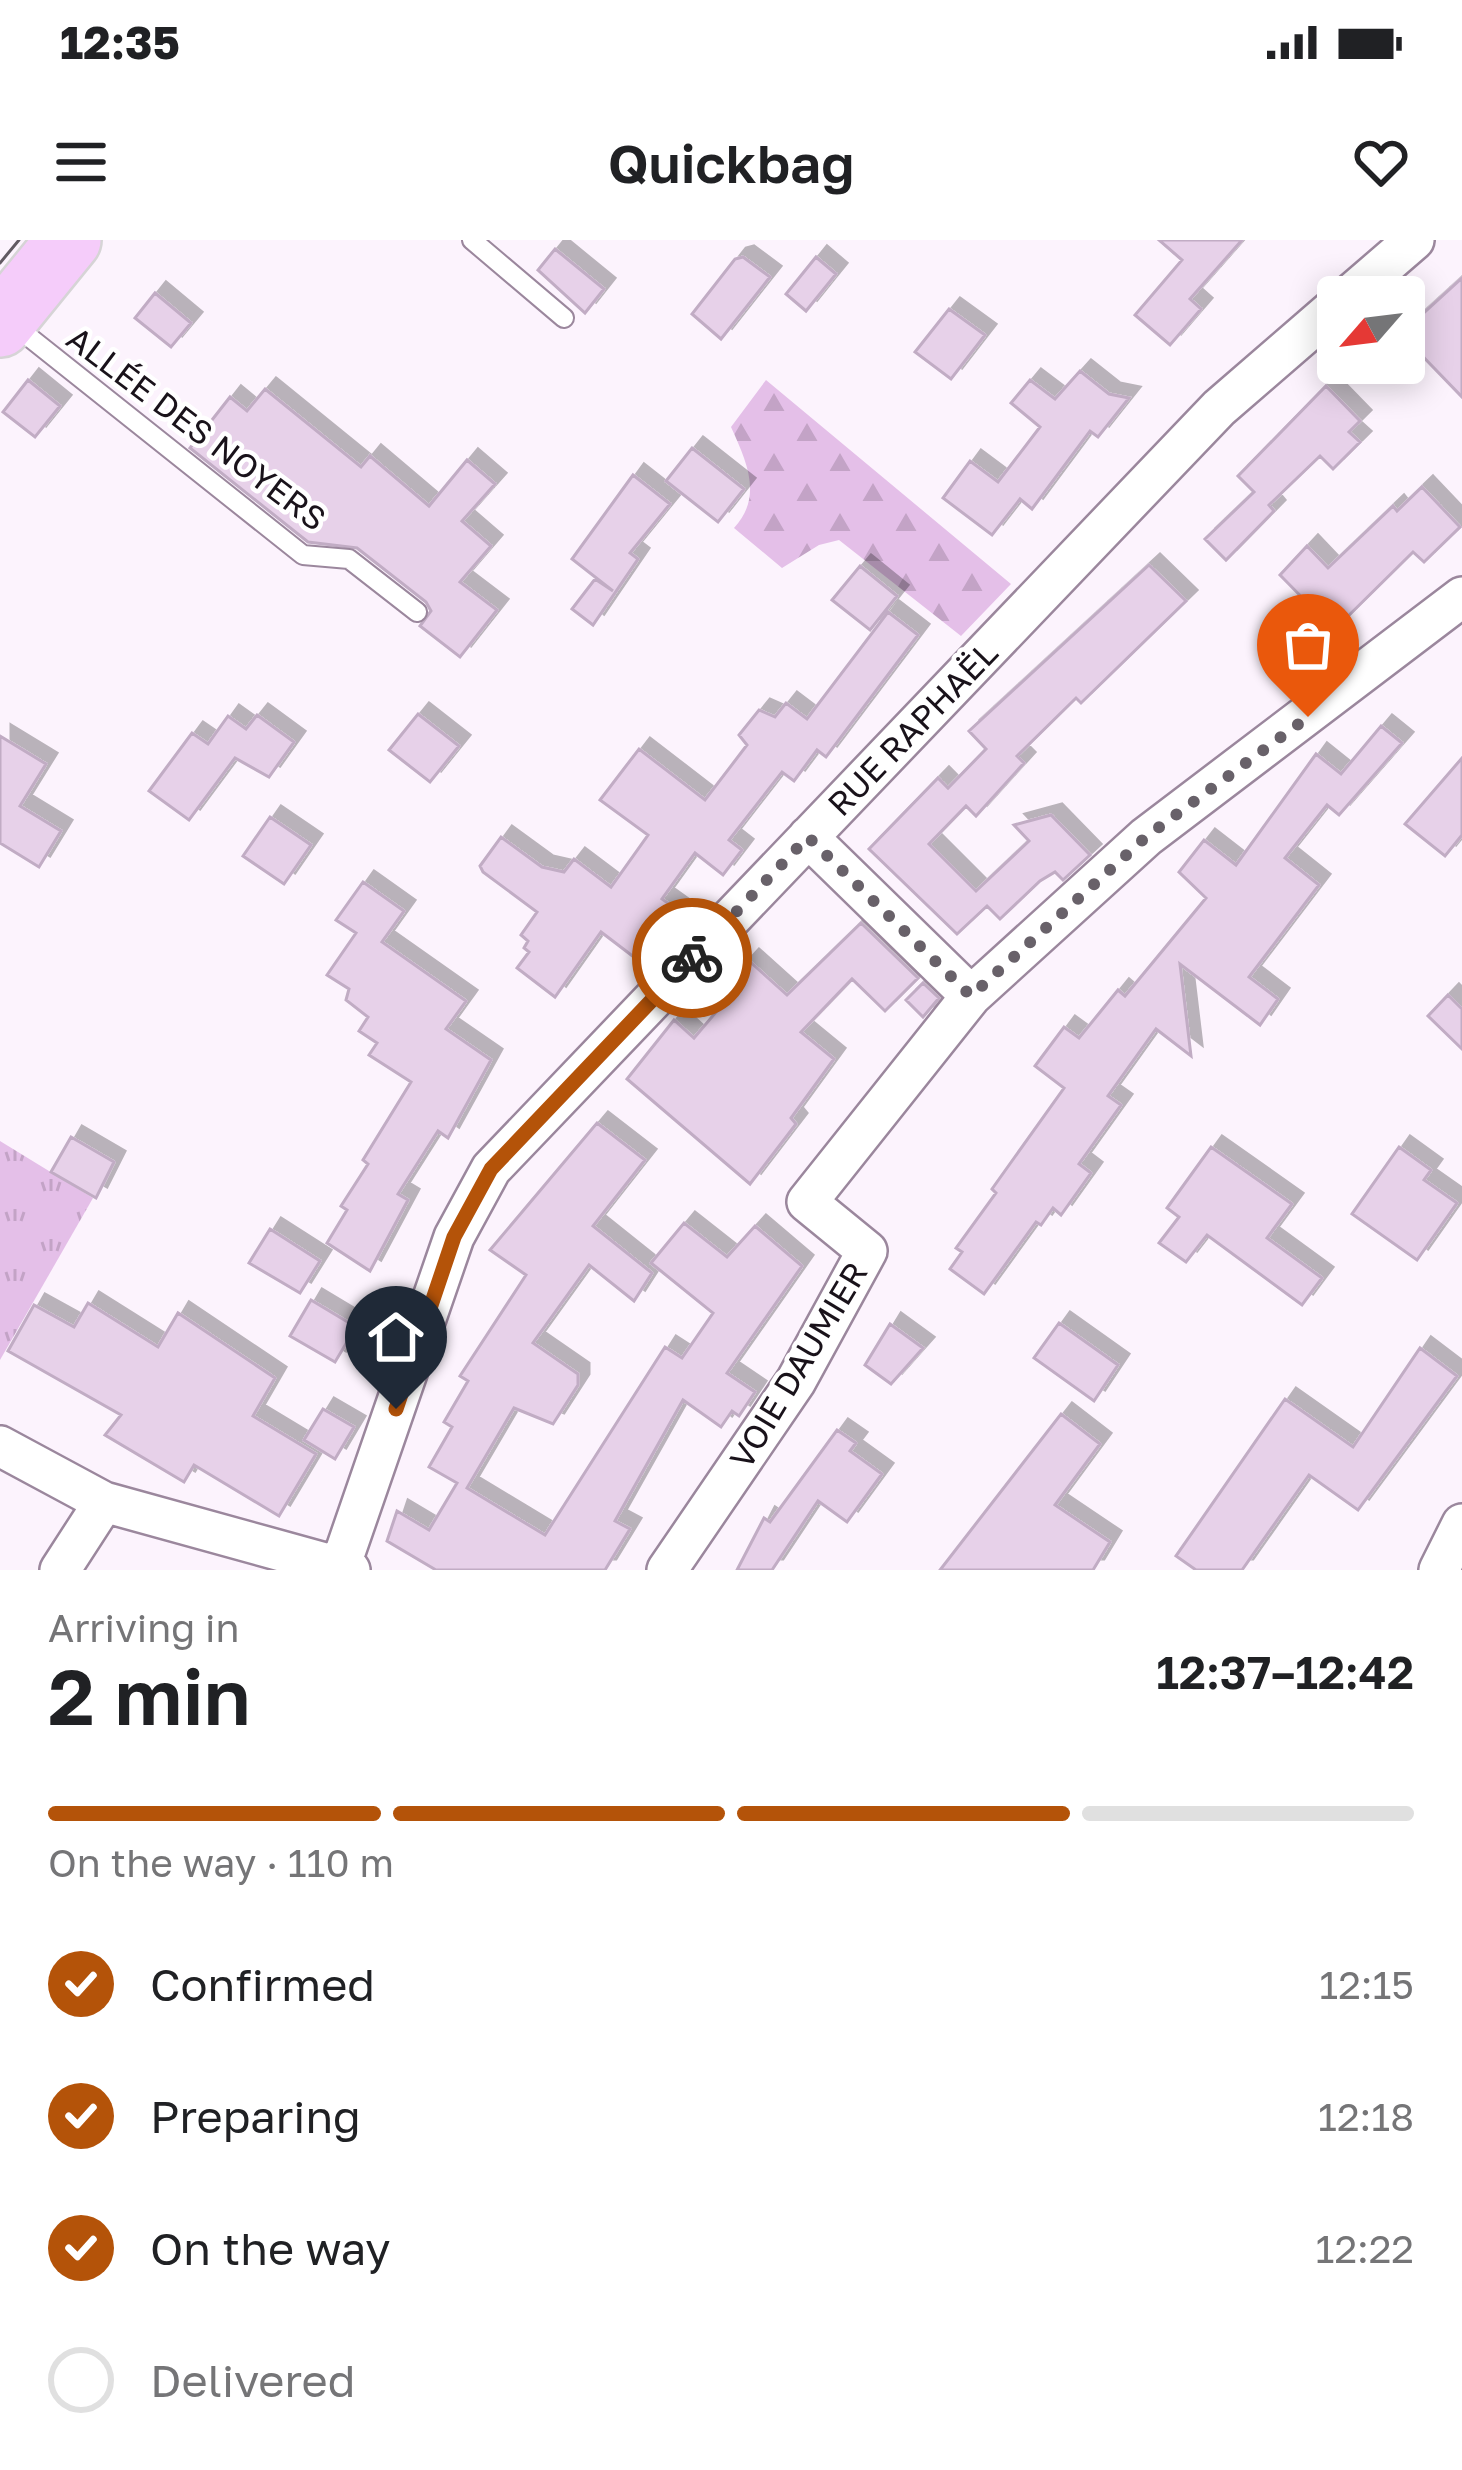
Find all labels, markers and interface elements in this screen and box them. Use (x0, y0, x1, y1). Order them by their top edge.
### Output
text: 12:35 (60, 15, 180, 69)
icon: menu (48, 129, 114, 195)
icon: heart (1348, 129, 1414, 195)
text: Quickbag (608, 130, 854, 195)
north arrow (1317, 276, 1425, 384)
map controls (1317, 276, 1425, 384)
street label: ALLÉE DES NOYERS (60, 318, 334, 538)
pin (1257, 594, 1359, 717)
icon: bag (1275, 612, 1341, 678)
street label: RUE RAPHAËL (819, 633, 1005, 823)
courier (632, 898, 752, 1018)
icon: bike (659, 925, 725, 991)
street label: VOIE DAUMIER (721, 1255, 875, 1475)
pin (345, 1286, 447, 1409)
icon: home (363, 1304, 429, 1370)
text: Arriving in (48, 1604, 239, 1651)
text: 12:37–12:42 (1156, 1645, 1414, 1699)
text: 2 min (48, 1649, 251, 1742)
text: On the way · 110 m (48, 1839, 394, 1886)
icon: check (48, 1951, 114, 2017)
text: Confirmed (150, 1957, 375, 2011)
text: 12:15 (1319, 1961, 1414, 2008)
icon: check (48, 2083, 114, 2149)
text: Preparing (150, 2089, 361, 2143)
text: 12:18 (1318, 2093, 1414, 2140)
icon: check (48, 2215, 114, 2281)
text: On the way (150, 2221, 391, 2275)
text: 12:22 (1316, 2225, 1414, 2272)
text: Delivered (150, 2353, 355, 2407)

